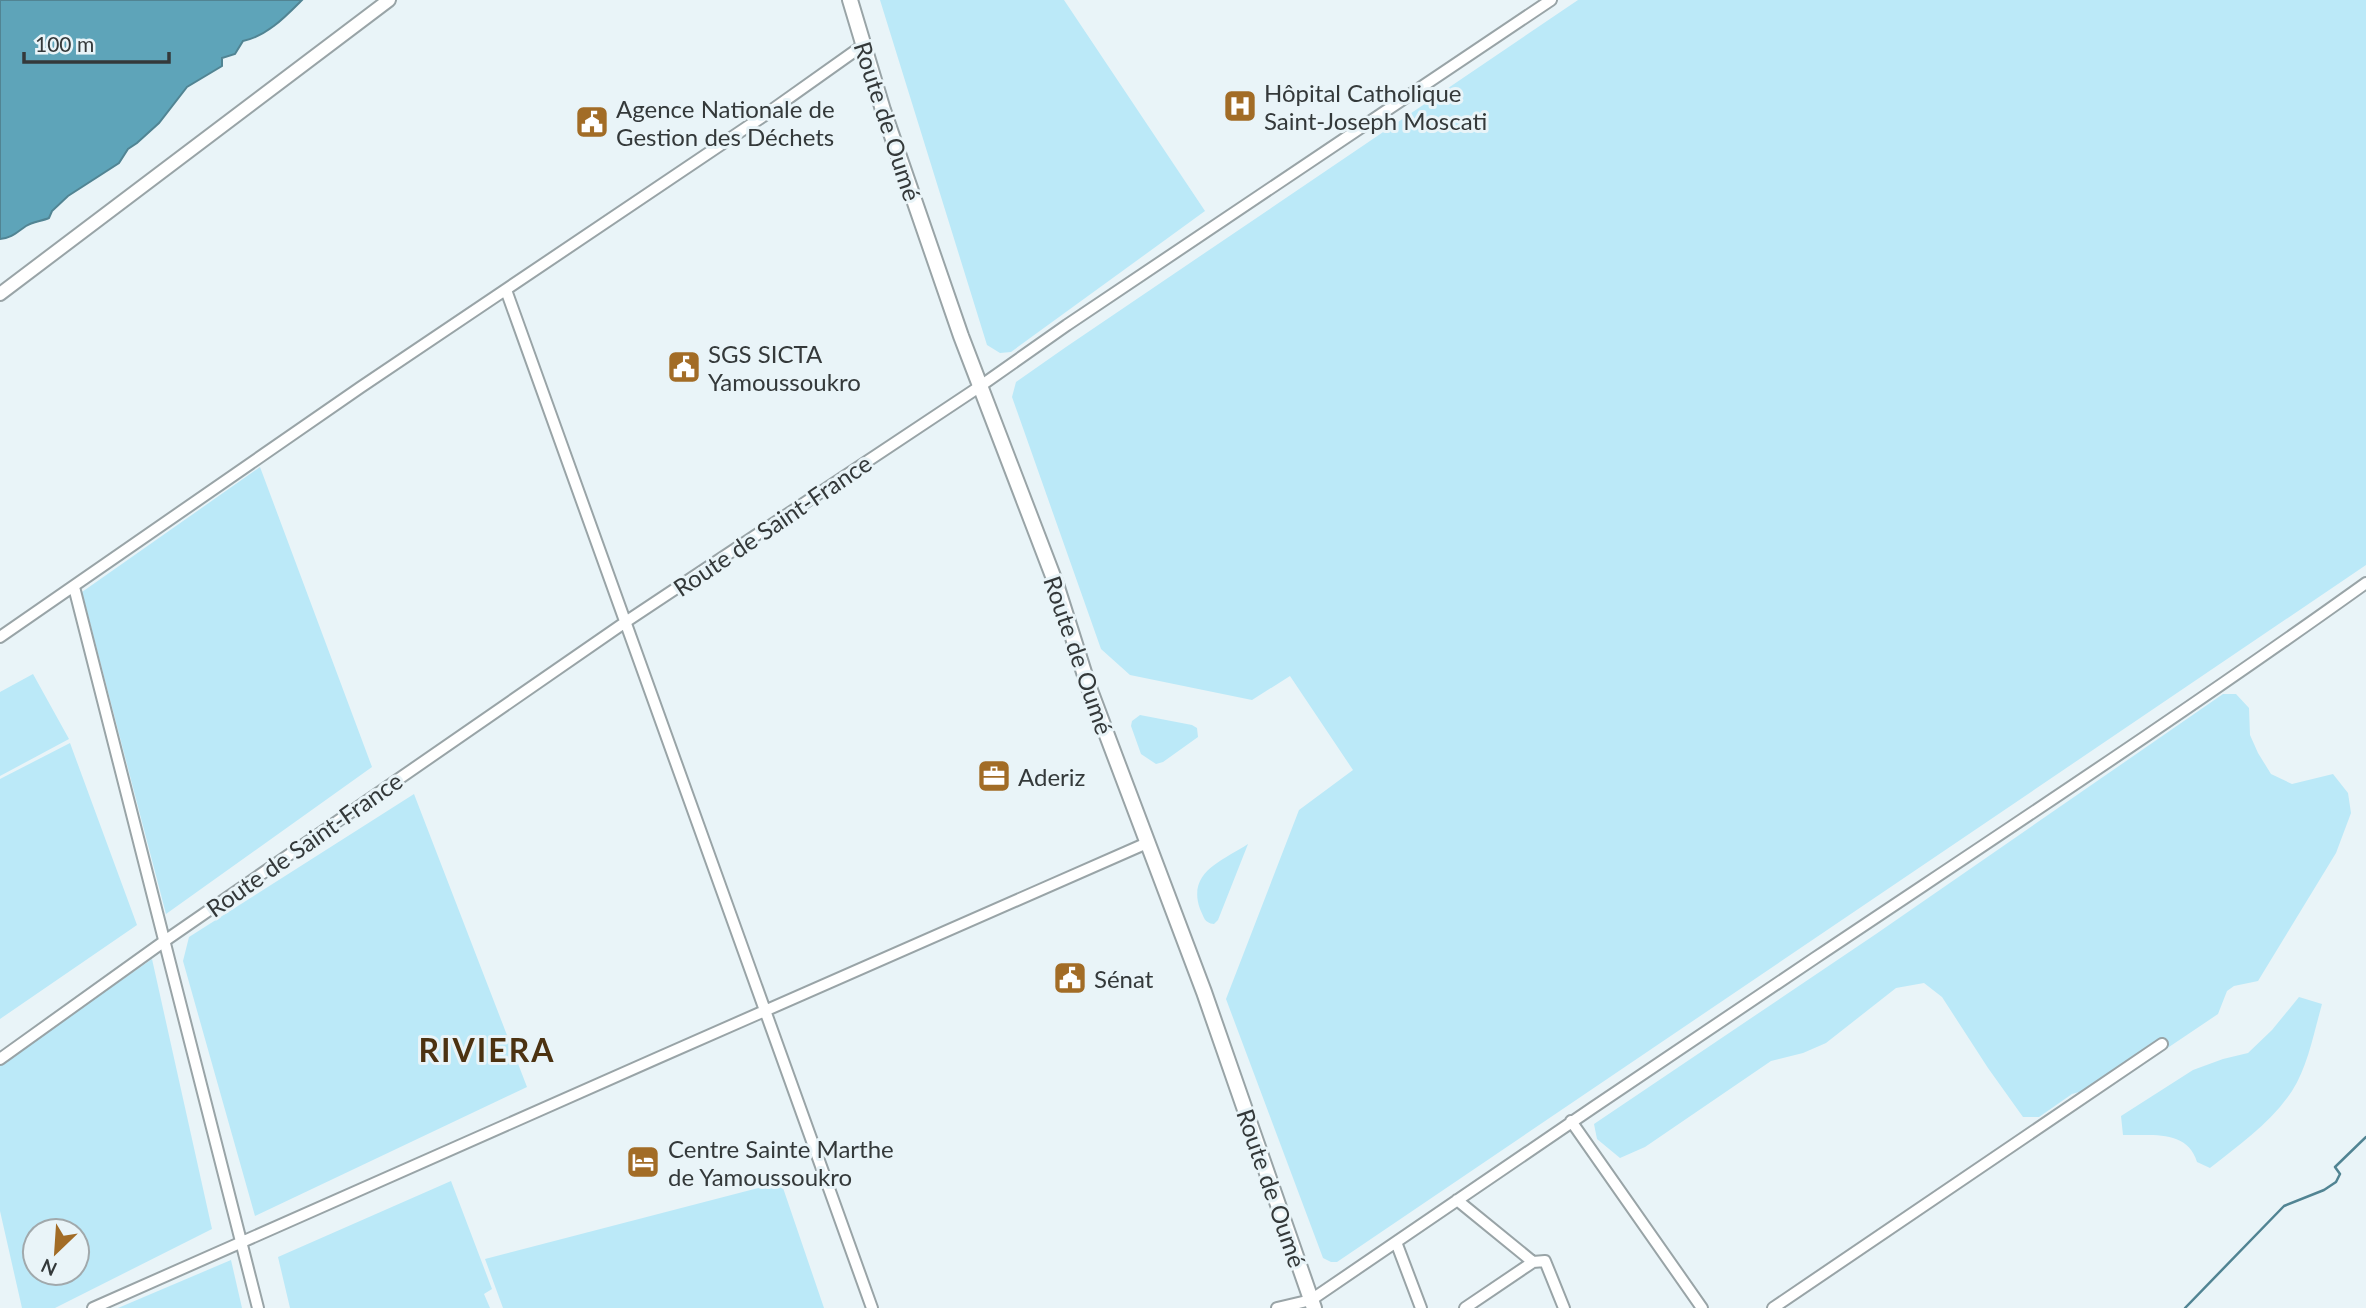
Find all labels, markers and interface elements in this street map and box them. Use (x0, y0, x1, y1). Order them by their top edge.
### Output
scale bar (24, 21, 170, 65)
text: 100 m (35, 31, 94, 56)
street label: Route de Oumé (849, 38, 927, 204)
place label: Hôpital Catholique Saint-Joseph Moscati (1264, 78, 1487, 135)
hospital icon: Hôpital Catholique Saint-Joseph Moscati (1221, 87, 1259, 125)
place label: Agence Nationale de Gestion des Déchets (616, 94, 835, 151)
public building icon: Agence Nationale de Gestion des Déchets (573, 103, 611, 141)
place label: SGS SICTA Yamoussoukro (708, 339, 861, 396)
public building icon: SGS SICTA Yamoussoukro (665, 348, 703, 386)
street label: Route de Saint-France (668, 448, 876, 602)
street label: Route de Oumé (1038, 572, 1120, 738)
office icon: Aderiz (975, 757, 1013, 795)
place label: Aderiz (1018, 762, 1086, 791)
street label: Route de Saint-France (200, 765, 408, 923)
public building icon: Sénat (1051, 959, 1089, 997)
place label: Sénat (1094, 964, 1154, 993)
district label: RIVIERA (419, 1030, 555, 1069)
street label: Route de Oumé (1231, 1105, 1313, 1271)
place label: Centre Sainte Marthe de Yamoussoukro (668, 1134, 894, 1191)
hotel icon: Centre Sainte Marthe de Yamoussoukro (624, 1143, 662, 1181)
north arrow (21, 1217, 91, 1287)
text: N (37, 1254, 60, 1281)

